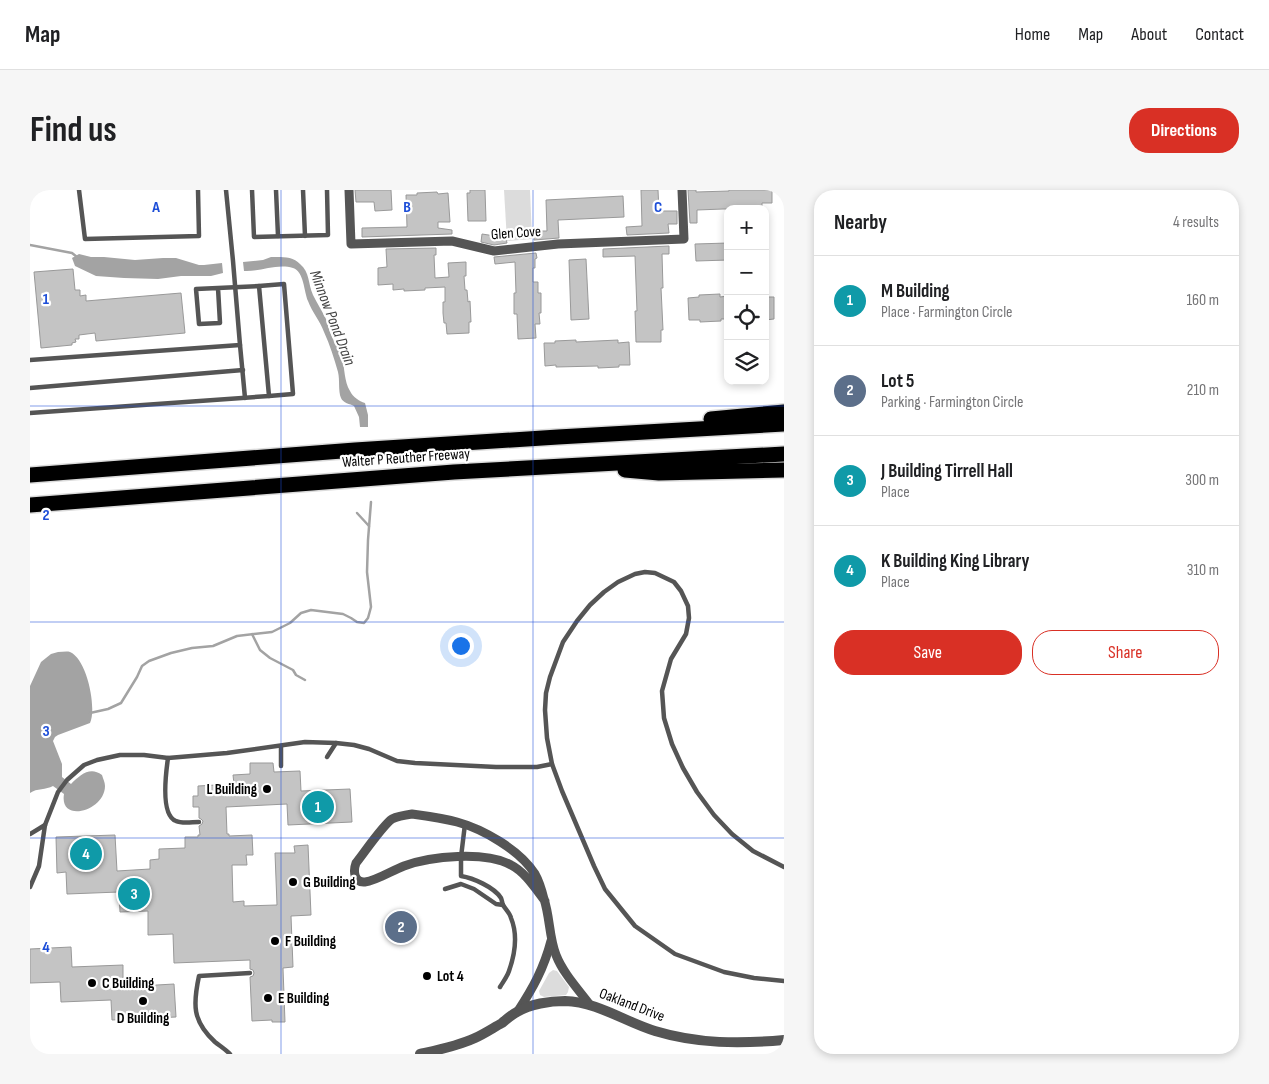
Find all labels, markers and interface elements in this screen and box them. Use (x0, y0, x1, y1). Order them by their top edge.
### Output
text: Map (25, 20, 60, 49)
text: Home (1015, 24, 1050, 45)
text: Map (1078, 24, 1103, 45)
text: About (1131, 24, 1167, 45)
text: Contact (1195, 24, 1244, 45)
button: Directions (1129, 108, 1239, 153)
text: Find us (30, 109, 117, 152)
text: A (151, 198, 160, 217)
text: B (403, 198, 411, 217)
text: C (654, 198, 662, 217)
map controls (724, 205, 769, 385)
button: + (724, 205, 769, 250)
text: Nearby (834, 210, 887, 235)
text: 4 results (1173, 213, 1219, 232)
street label: Glen Cove (490, 222, 542, 244)
button: − (724, 250, 769, 295)
water label: Minnow Pond Drain (305, 268, 359, 369)
text: M Building (881, 280, 950, 303)
text: 1 (43, 290, 50, 309)
text: 1 (847, 291, 853, 310)
text: 160 m (1186, 291, 1219, 310)
button: locate (724, 295, 769, 340)
text: Place · Farmington Circle (881, 303, 1013, 322)
button: layers (724, 340, 769, 385)
text: Lot 5 (881, 370, 914, 393)
text: 2 (846, 381, 854, 400)
text: 210 m (1187, 381, 1219, 400)
text: Parking · Farmington Circle (881, 393, 1024, 412)
street label: Walter P Reuther Freeway (341, 444, 471, 472)
text: J Building Tirrell Hall (881, 460, 1013, 483)
text: 3 (846, 471, 854, 490)
text: 300 m (1185, 471, 1219, 490)
text: Place (881, 483, 910, 502)
text: 2 (42, 506, 50, 525)
text: K Building King Library (881, 550, 1030, 573)
text: 4 (846, 561, 854, 580)
text: 310 m (1187, 561, 1219, 580)
text: Place (881, 573, 910, 592)
button: Save (834, 630, 1022, 675)
button: Share (1032, 630, 1219, 675)
your location (448, 633, 474, 659)
text: 3 (42, 722, 50, 741)
place label: L Building (206, 780, 258, 799)
marker: L Building (261, 783, 273, 795)
pin: 1 (302, 788, 334, 826)
pin: 4 (70, 835, 102, 873)
place label: G Building (303, 873, 356, 892)
pin: 3 (118, 875, 150, 913)
marker: G Building (287, 876, 299, 888)
pin: 2 (385, 908, 417, 946)
place label: F Building (285, 932, 337, 951)
marker: F Building (269, 935, 281, 947)
text: 4 (42, 938, 50, 957)
place label: Lot 4 (437, 967, 464, 986)
marker: Lot 4 (421, 970, 433, 982)
place label: C Building (102, 974, 155, 993)
marker: C Building (86, 977, 98, 989)
street label: Oakland Drive (597, 984, 667, 1026)
place label: E Building (278, 989, 330, 1008)
marker: E Building (262, 992, 274, 1004)
marker: D Building (137, 995, 149, 1007)
place label: D Building (117, 1009, 170, 1028)

